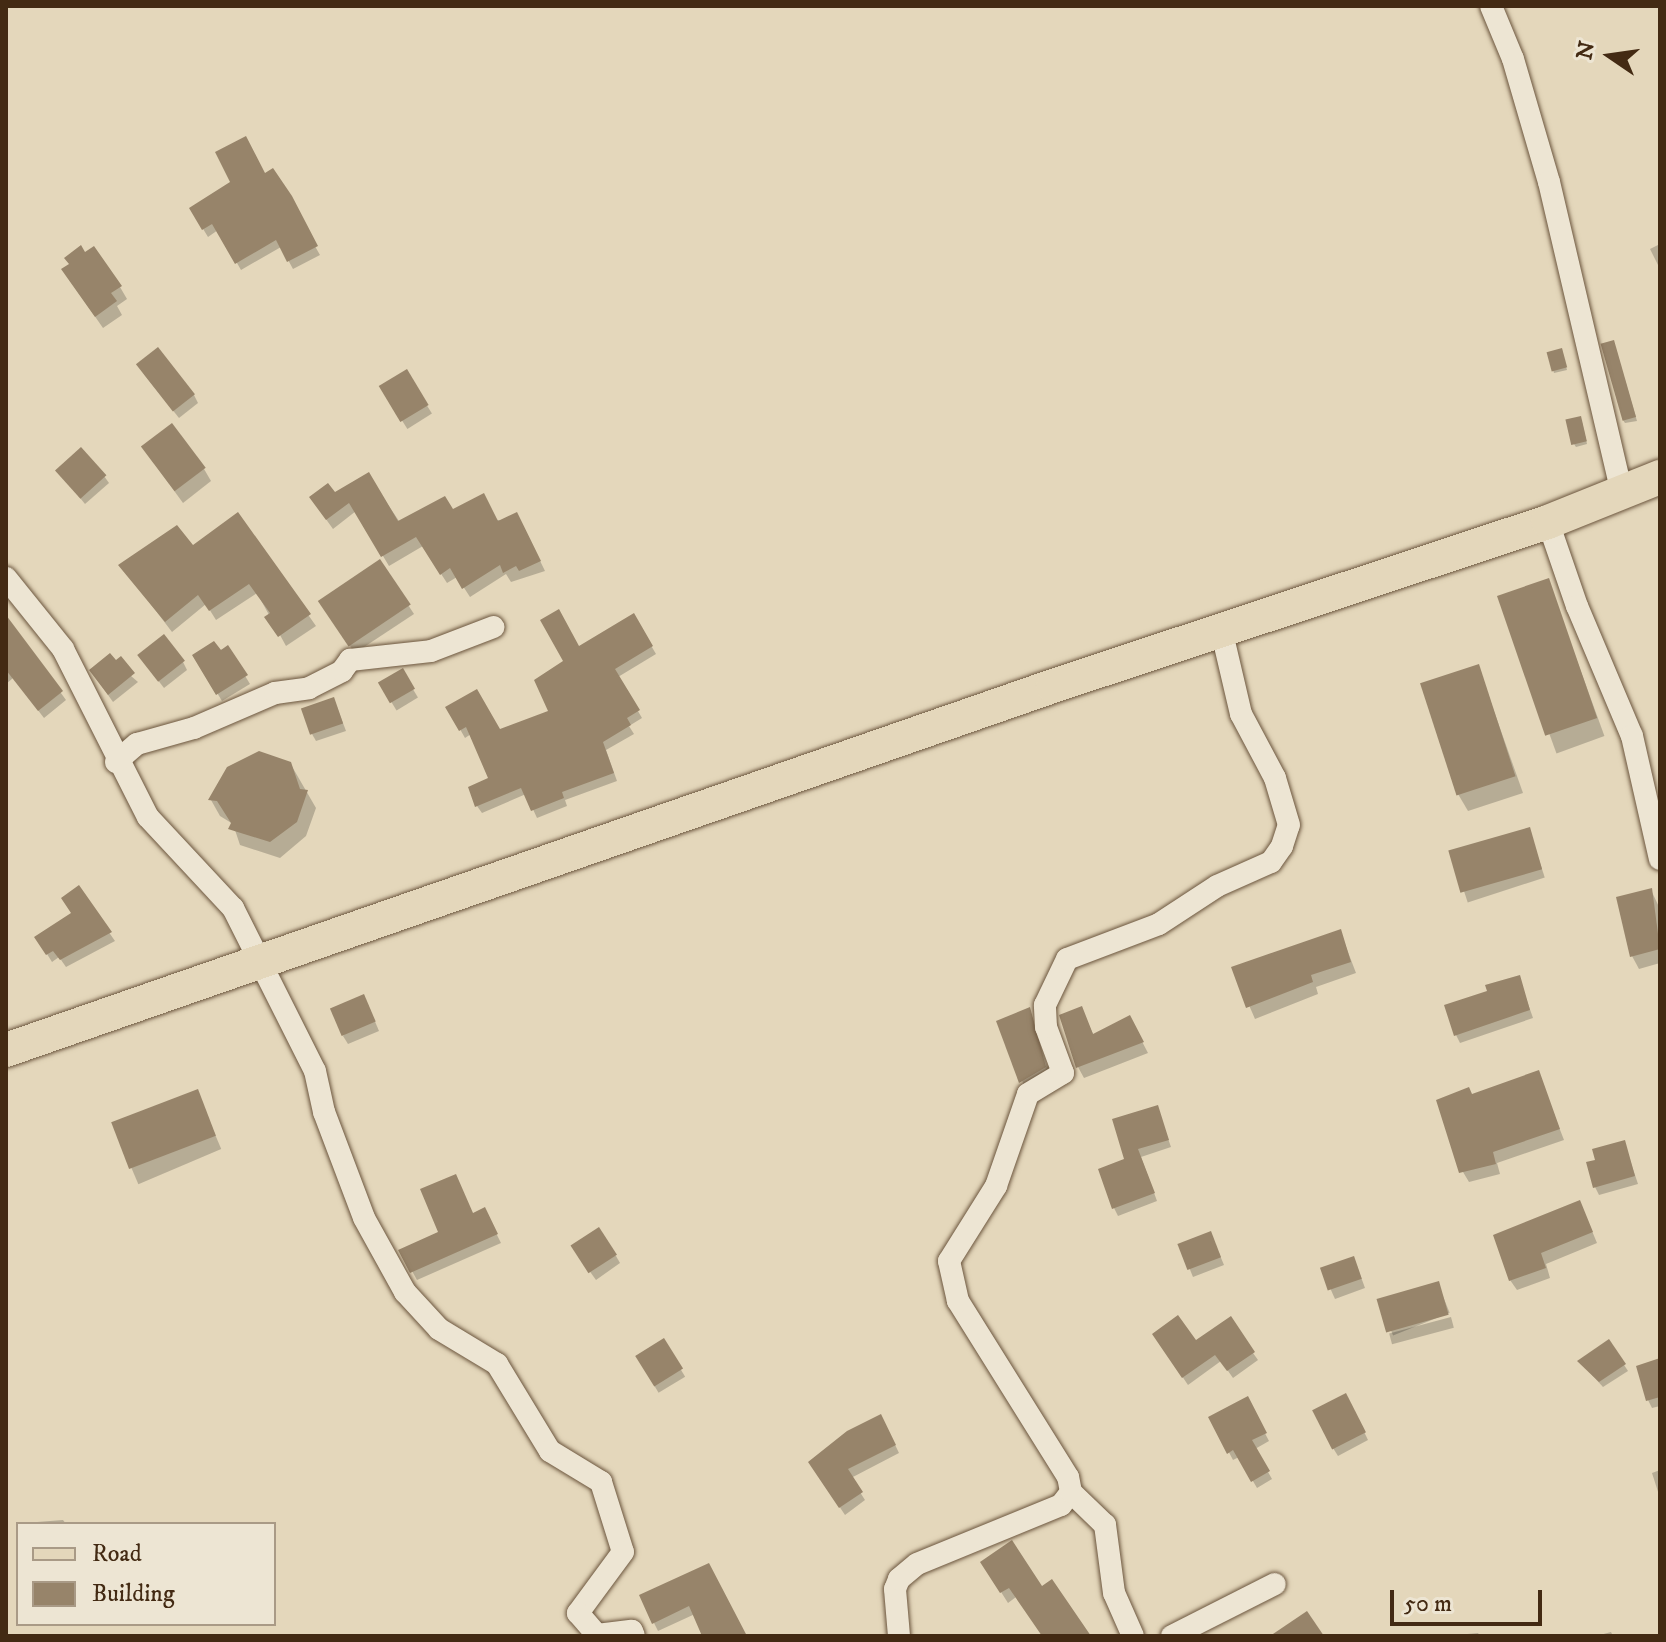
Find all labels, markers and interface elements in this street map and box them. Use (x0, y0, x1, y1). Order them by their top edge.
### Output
north arrow (1570, 16, 1650, 96)
text: N (1571, 39, 1601, 62)
legend (16, 1522, 276, 1626)
text: Road (92, 1539, 142, 1569)
scale bar (1394, 1574, 1546, 1624)
text: Building (92, 1579, 175, 1609)
text: 50 m (1404, 1589, 1452, 1619)

